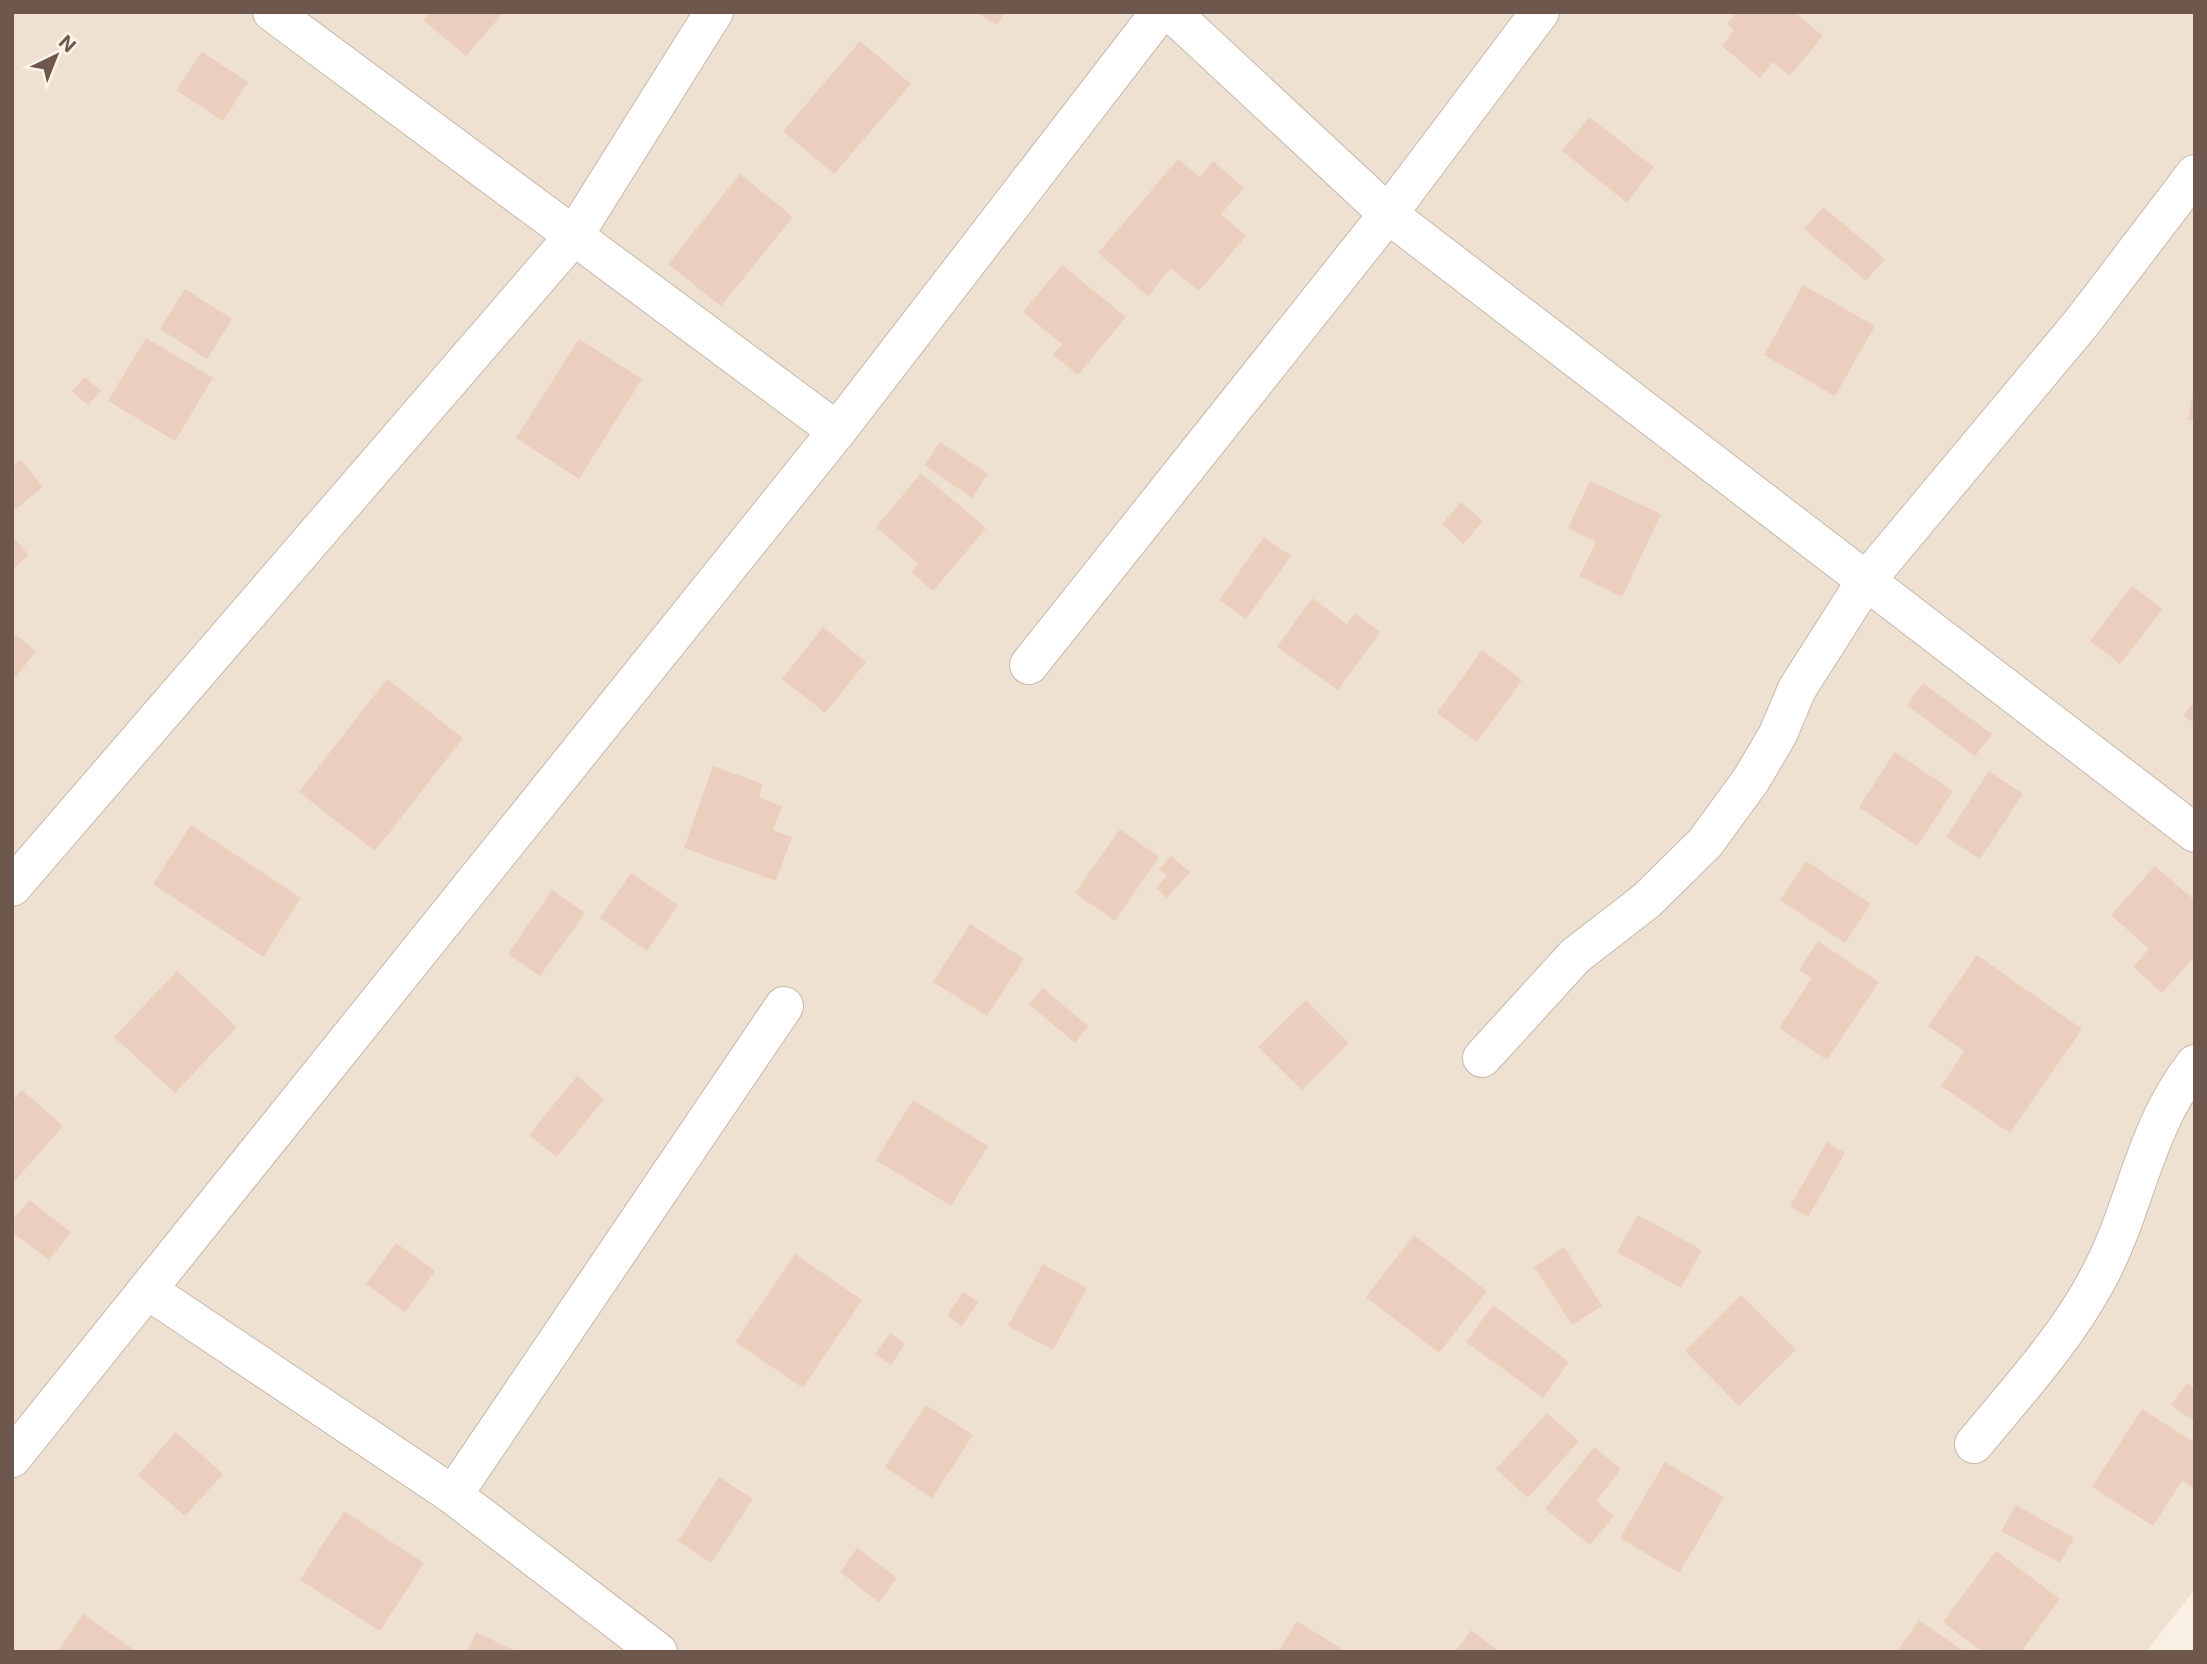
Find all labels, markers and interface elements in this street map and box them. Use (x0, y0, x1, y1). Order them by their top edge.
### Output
north arrow (21, 21, 91, 91)
text: N (54, 31, 80, 57)

